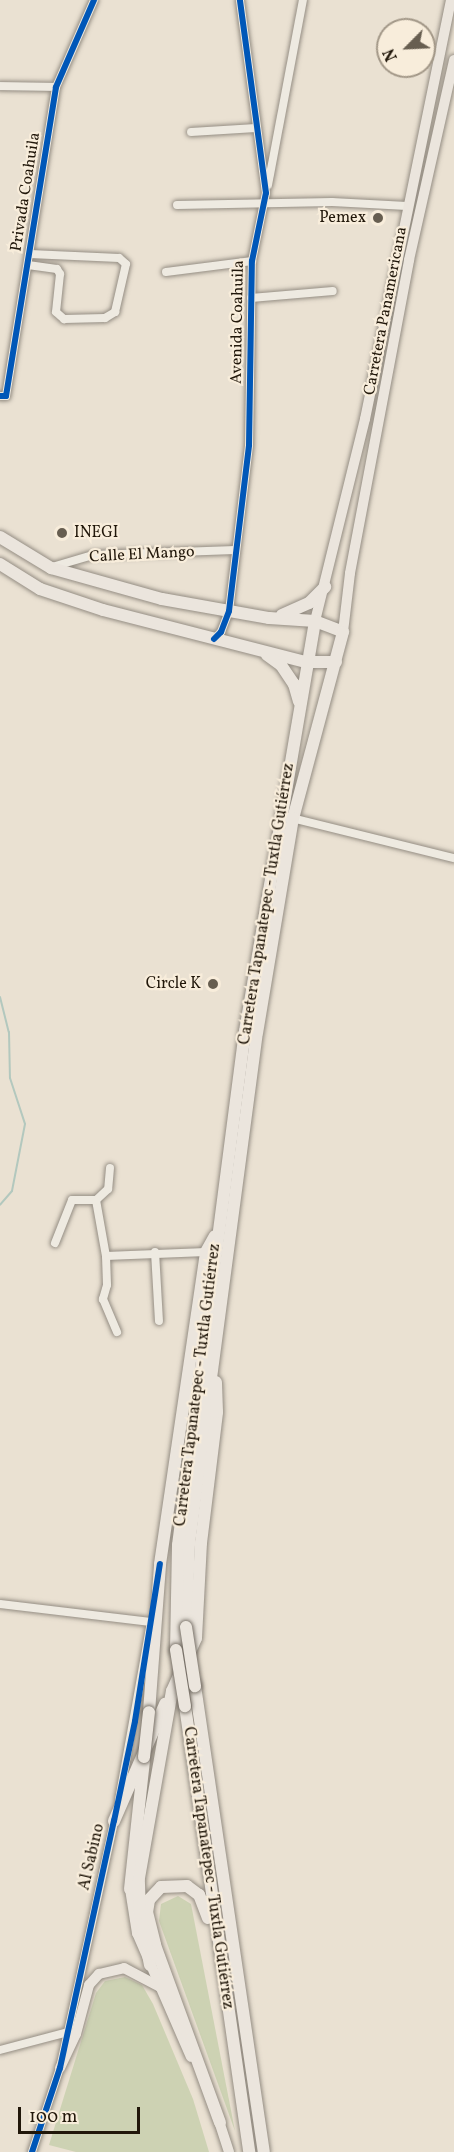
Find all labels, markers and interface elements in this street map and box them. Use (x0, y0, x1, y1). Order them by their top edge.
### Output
north arrow (376, 18, 436, 78)
text: N (379, 45, 404, 64)
street label: Privada Coahuila (7, 131, 45, 253)
place label: Pemex (319, 208, 366, 228)
marker: Pemex (371, 211, 385, 225)
street label: Carretera Panamericana (360, 225, 412, 397)
street label: Avenida Coahuila (227, 260, 249, 384)
place label: INEGI (74, 523, 119, 543)
marker: INEGI (55, 526, 69, 540)
street label: Calle El Mango (89, 543, 195, 567)
street label: Carretera Tapanatepec - Tuxtla Gutiérrez (235, 761, 299, 1047)
place label: Circle K (146, 974, 201, 994)
marker: Circle K (206, 977, 220, 991)
street label: Carretera Tapanatepec - Tuxtla Gutiérrez (171, 1242, 225, 1528)
street label: Carretera Tapanatepec - Tuxtla Gutiérrez (179, 1725, 237, 2011)
street label: Al Sabino (75, 1822, 109, 1892)
scale bar (21, 2095, 142, 2133)
text: 100 m (29, 2105, 78, 2130)

